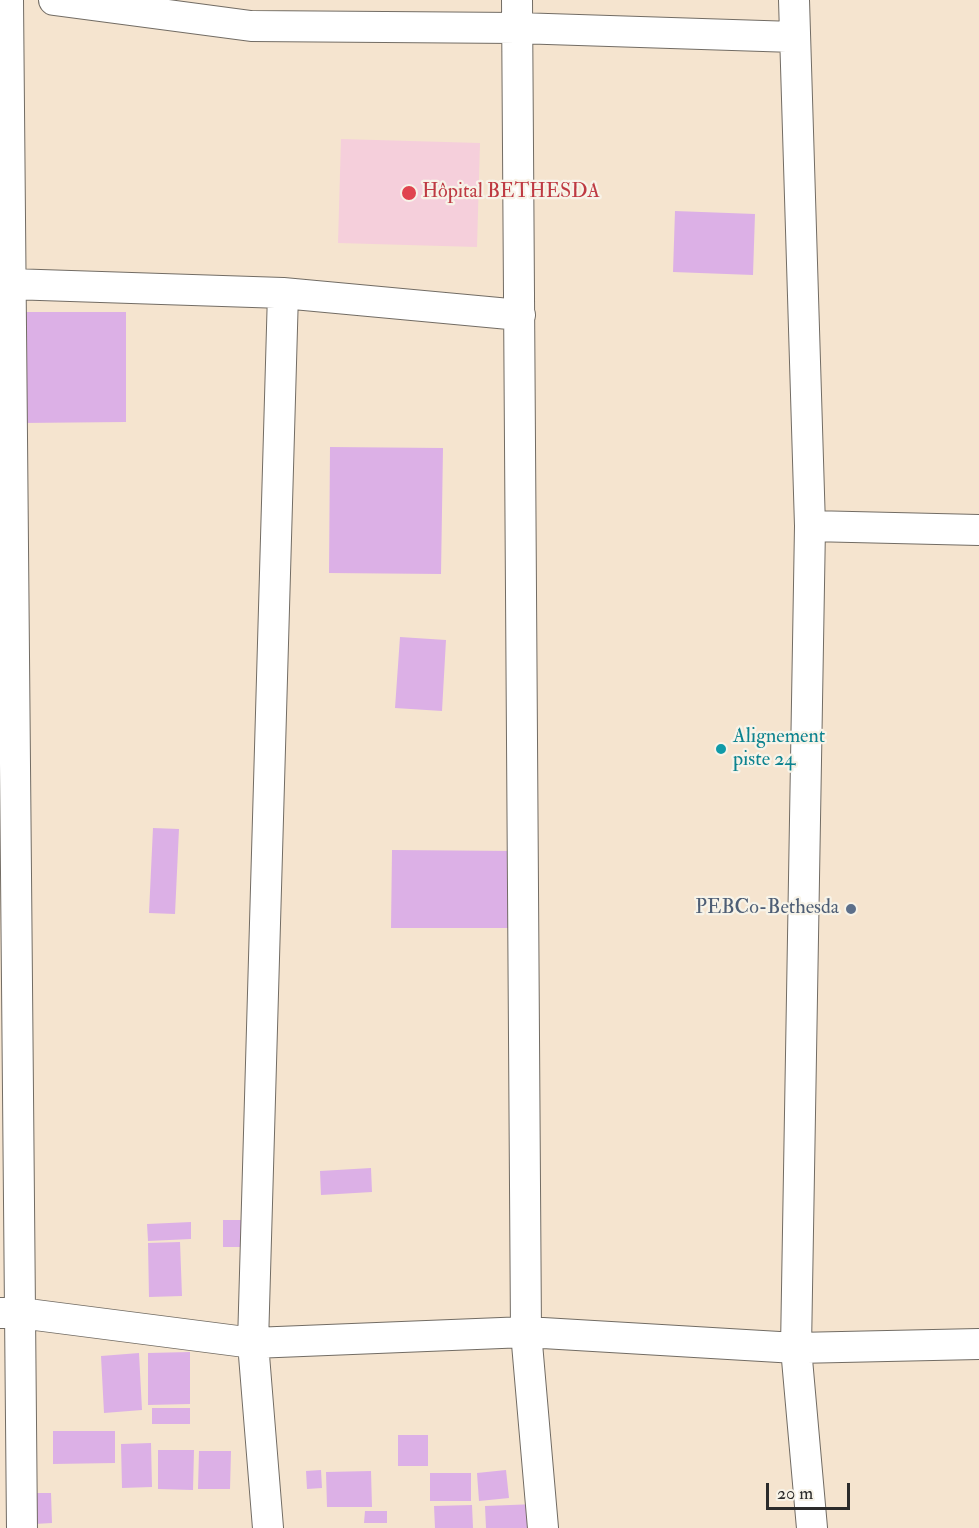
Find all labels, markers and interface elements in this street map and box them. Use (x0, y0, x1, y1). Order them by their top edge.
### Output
place label: Hôpital BETHESDA (422, 181, 600, 205)
marker: Hôpital BETHESDA (400, 184, 418, 202)
place label: Alignement piste 24 (733, 726, 825, 773)
marker: Alignement piste 24 (714, 742, 728, 756)
place label: PEBCo-Bethesda (695, 897, 839, 921)
marker: PEBCo-Bethesda (844, 902, 858, 916)
scale bar (769, 1471, 853, 1509)
text: 20 m (777, 1482, 813, 1505)

